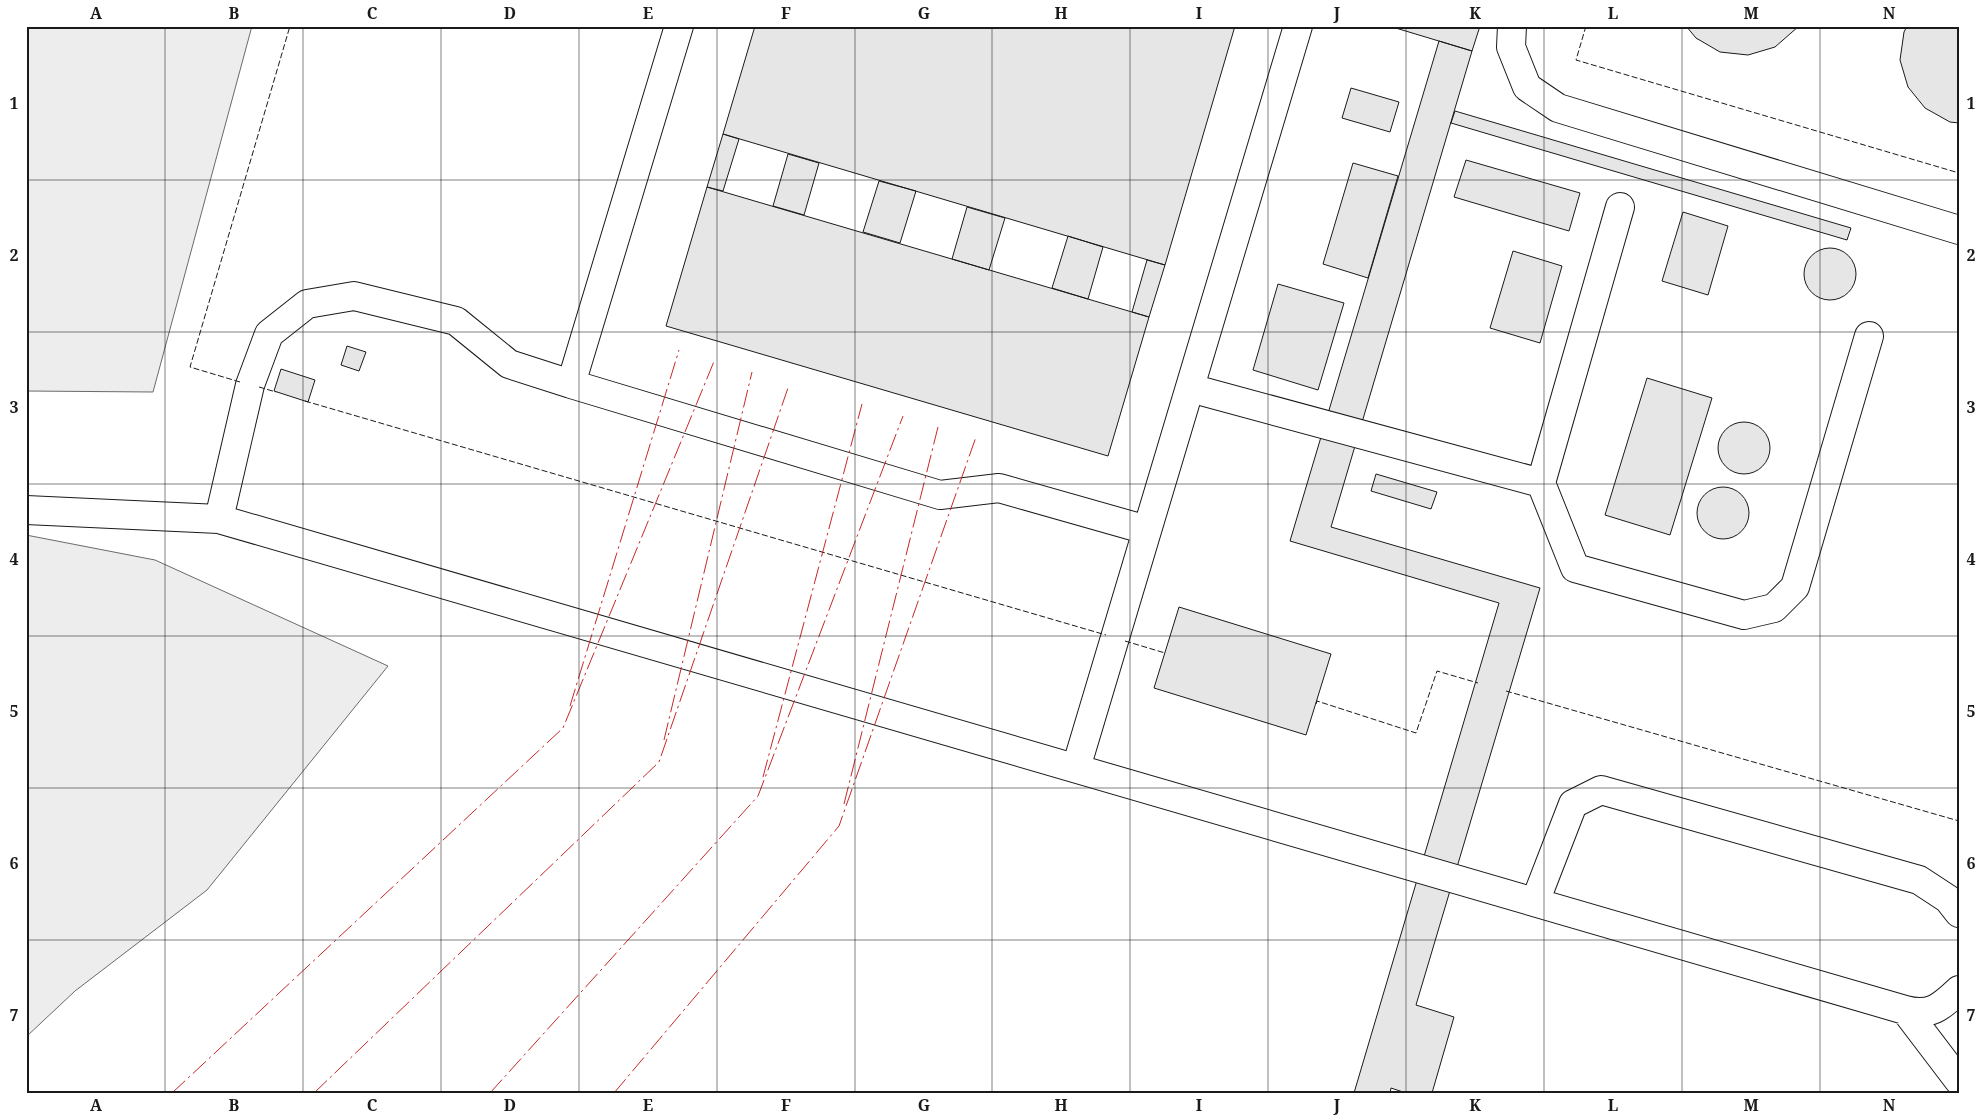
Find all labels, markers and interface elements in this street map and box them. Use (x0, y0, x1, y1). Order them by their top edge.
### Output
text: A (90, 2, 103, 24)
text: B (229, 2, 240, 24)
text: C (367, 2, 378, 24)
text: D (504, 2, 516, 24)
text: E (643, 2, 653, 24)
text: F (781, 2, 791, 24)
text: G (918, 2, 930, 24)
text: H (1054, 2, 1068, 24)
text: I (1196, 2, 1202, 24)
text: J (1333, 2, 1341, 24)
text: K (1469, 2, 1481, 24)
text: L (1608, 2, 1618, 24)
text: M (1743, 2, 1759, 24)
text: N (1883, 2, 1896, 24)
text: 1 (9, 92, 19, 114)
text: 1 (1966, 92, 1976, 114)
text: 2 (9, 244, 19, 266)
text: 2 (1966, 244, 1976, 266)
text: 3 (9, 396, 19, 418)
text: 3 (1966, 396, 1976, 418)
text: 4 (9, 548, 19, 570)
text: 4 (1966, 548, 1976, 570)
text: 5 (9, 700, 19, 722)
text: 5 (1966, 700, 1976, 722)
text: 6 (9, 852, 19, 874)
text: 6 (1966, 852, 1976, 874)
text: 7 (9, 1004, 19, 1026)
text: 7 (1966, 1004, 1976, 1026)
text: A (90, 1094, 103, 1116)
text: B (229, 1094, 240, 1116)
text: C (367, 1094, 378, 1116)
text: D (504, 1094, 516, 1116)
text: E (643, 1094, 653, 1116)
text: F (781, 1094, 791, 1116)
text: G (918, 1094, 930, 1116)
text: H (1054, 1094, 1068, 1116)
text: I (1196, 1094, 1202, 1116)
text: J (1333, 1094, 1341, 1116)
text: K (1469, 1094, 1481, 1116)
text: L (1608, 1094, 1618, 1116)
text: M (1743, 1094, 1759, 1116)
text: N (1883, 1094, 1896, 1116)

